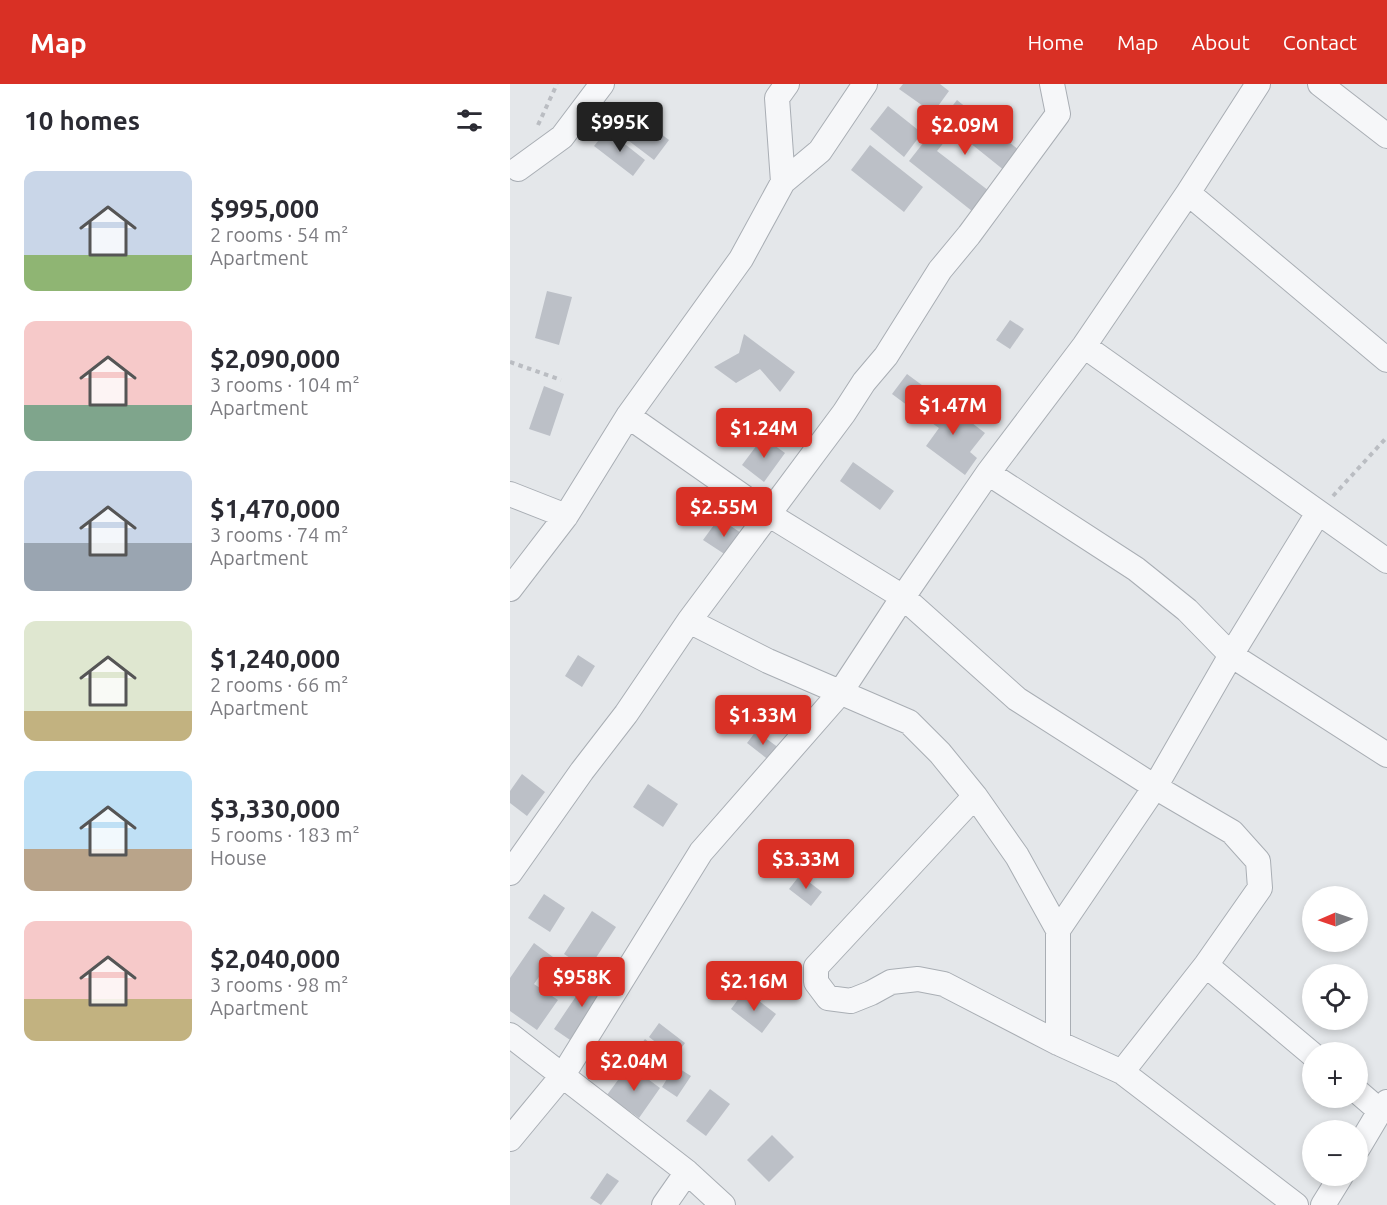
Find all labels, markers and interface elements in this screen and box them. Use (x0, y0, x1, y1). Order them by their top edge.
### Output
text: Map (30, 27, 87, 58)
text: Home (1027, 30, 1084, 54)
text: Map (1117, 30, 1158, 54)
text: About (1191, 30, 1250, 54)
text: Contact (1283, 30, 1357, 54)
pin: $995K (578, 102, 662, 153)
icon: filters (453, 104, 486, 137)
pin: $2.09M (916, 105, 1014, 156)
text: 10 homes (24, 106, 140, 135)
text: $995K (591, 110, 649, 133)
text: $2.09M (931, 113, 999, 136)
text: $995,000 (210, 194, 319, 223)
icon: home (72, 195, 144, 267)
text: 2 rooms · 54 m² (210, 223, 348, 246)
text: Apartment (210, 246, 308, 269)
text: $2,090,000 (210, 344, 340, 373)
icon: home (72, 345, 144, 417)
text: 3 rooms · 104 m² (210, 373, 360, 396)
pin: $1.47M (904, 385, 1002, 436)
text: $1.47M (919, 393, 987, 416)
text: Apartment (210, 396, 308, 419)
pin: $1.24M (715, 408, 813, 459)
text: $1.24M (730, 416, 798, 439)
pin: $2.55M (675, 487, 773, 538)
text: $1,470,000 (210, 494, 340, 523)
icon: home (72, 495, 144, 567)
text: $2.55M (690, 495, 758, 518)
text: 3 rooms · 74 m² (210, 523, 348, 546)
text: Apartment (210, 546, 308, 569)
text: $1,240,000 (210, 644, 340, 673)
icon: home (72, 645, 144, 717)
text: 2 rooms · 66 m² (210, 673, 348, 696)
pin: $1.33M (714, 695, 812, 746)
text: Apartment (210, 696, 308, 719)
text: $1.33M (729, 703, 797, 726)
text: $3,330,000 (210, 794, 340, 823)
icon: home (72, 795, 144, 867)
text: 5 rooms · 183 m² (210, 823, 360, 846)
pin: $3.33M (757, 839, 855, 890)
text: House (210, 846, 267, 869)
text: $3.33M (772, 847, 840, 870)
north arrow (1302, 886, 1368, 952)
map controls (1302, 886, 1368, 1186)
text: $2,040,000 (210, 944, 340, 973)
icon: home (72, 945, 144, 1017)
pin: $958K (540, 957, 624, 1008)
pin: $2.16M (705, 961, 803, 1012)
button: locate (1302, 964, 1368, 1030)
text: $958K (553, 965, 611, 988)
text: $2.16M (720, 969, 788, 992)
text: 3 rooms · 98 m² (210, 973, 348, 996)
text: Apartment (210, 996, 308, 1019)
pin: $2.04M (585, 1041, 683, 1092)
button: + (1302, 1042, 1368, 1108)
text: $2.04M (600, 1049, 668, 1072)
button: − (1302, 1120, 1368, 1186)

